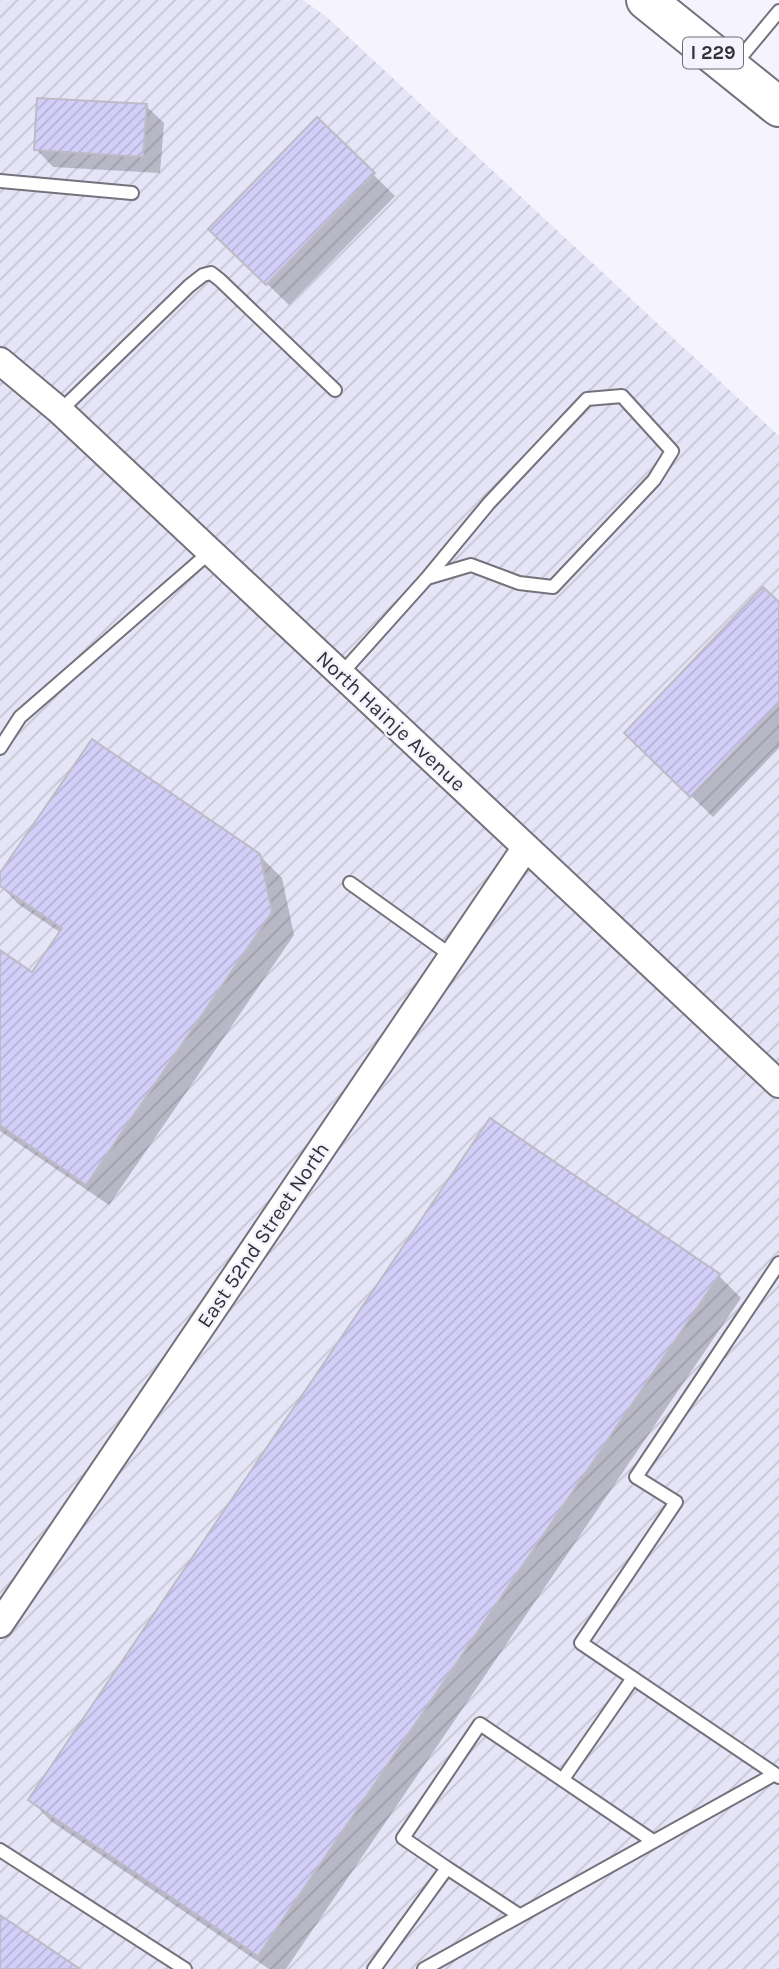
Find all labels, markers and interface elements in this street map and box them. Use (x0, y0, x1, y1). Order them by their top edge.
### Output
road number: I 229 (683, 38, 743, 68)
street label: North Hainje Avenue (312, 646, 470, 796)
street label: East 52nd Street North (192, 1138, 334, 1332)

